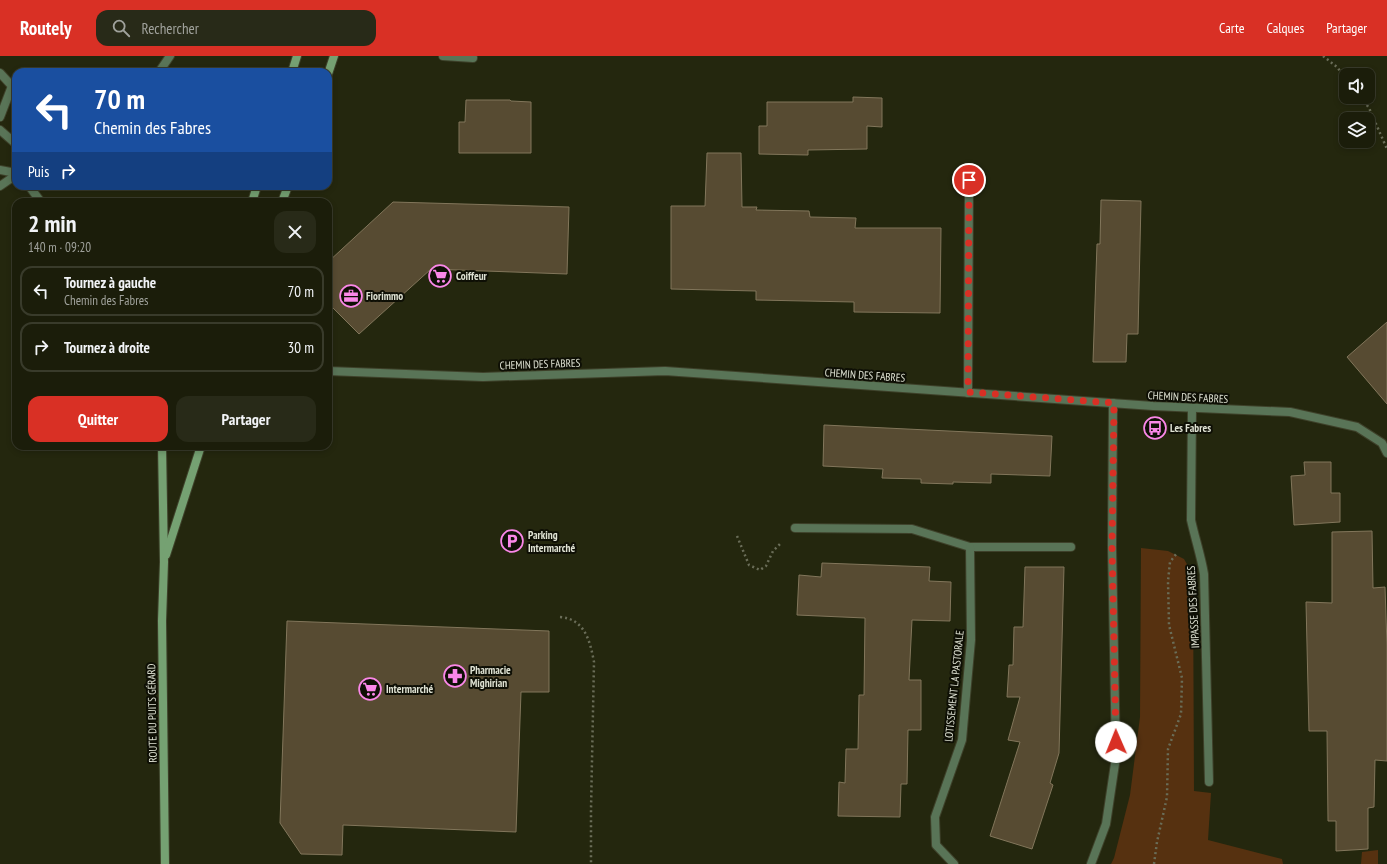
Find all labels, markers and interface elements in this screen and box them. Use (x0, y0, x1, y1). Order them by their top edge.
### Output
search box (96, 10, 376, 46)
text: Routely (20, 16, 72, 40)
icon: search (110, 17, 132, 39)
text: Rechercher (142, 19, 199, 38)
text: Carte (1219, 19, 1244, 37)
text: Calques (1266, 19, 1304, 37)
text: Partager (1326, 19, 1367, 37)
map controls (1339, 68, 1375, 148)
button: sound (1339, 68, 1375, 104)
text: 70 m (94, 80, 145, 117)
icon: left (28, 84, 80, 136)
button: layers (1339, 112, 1375, 148)
text: Chemin des Fabres (94, 116, 211, 139)
icon: right (57, 160, 79, 182)
text: Puis (28, 162, 49, 181)
pin (952, 163, 986, 197)
icon: arrive (958, 169, 980, 191)
text: 2 min (28, 208, 76, 239)
button: close (274, 211, 316, 253)
text: 140 m · 09:20 (28, 239, 91, 256)
supermarket icon: Coiffeur (427, 263, 453, 289)
place label: Coiffeur (456, 269, 488, 283)
text: Tournez à gauche (64, 273, 156, 292)
icon: left (30, 280, 52, 302)
text: 70 m (288, 282, 314, 301)
office icon: Fiorimmo (338, 283, 364, 309)
place label: Fiorimmo (366, 289, 403, 303)
text: Chemin des Fabres (64, 292, 148, 309)
icon: right (30, 336, 52, 358)
text: Tournez à droite (64, 338, 150, 357)
text: 30 m (288, 338, 314, 357)
street label: CHEMIN DES FABRES (499, 356, 581, 372)
street label: CHEMIN DES FABRES (824, 365, 906, 385)
street label: CHEMIN DES FABRES (1147, 388, 1229, 406)
button: Quitter (28, 396, 168, 442)
button: Partager (176, 396, 316, 442)
bus stop icon: Les Fabres (1142, 415, 1168, 441)
place label: Les Fabres (1170, 421, 1211, 435)
parking icon: Parking Intermarché (499, 528, 525, 554)
place label: Parking Intermarché (528, 528, 576, 555)
street label: IMPASSE DES FABRES (1184, 565, 1202, 649)
street label: LOTISSEMENT LA PASTORALE (941, 629, 967, 742)
street label: ROUTE DU PUITS GÉRARD (144, 663, 160, 763)
pharmacy icon: Pharmacie Mighirian (442, 663, 468, 689)
place label: Pharmacie Mighirian (470, 663, 511, 690)
supermarket icon: Intermarché (357, 676, 383, 702)
place label: Intermarché (386, 682, 434, 696)
position arrow (1095, 721, 1137, 763)

